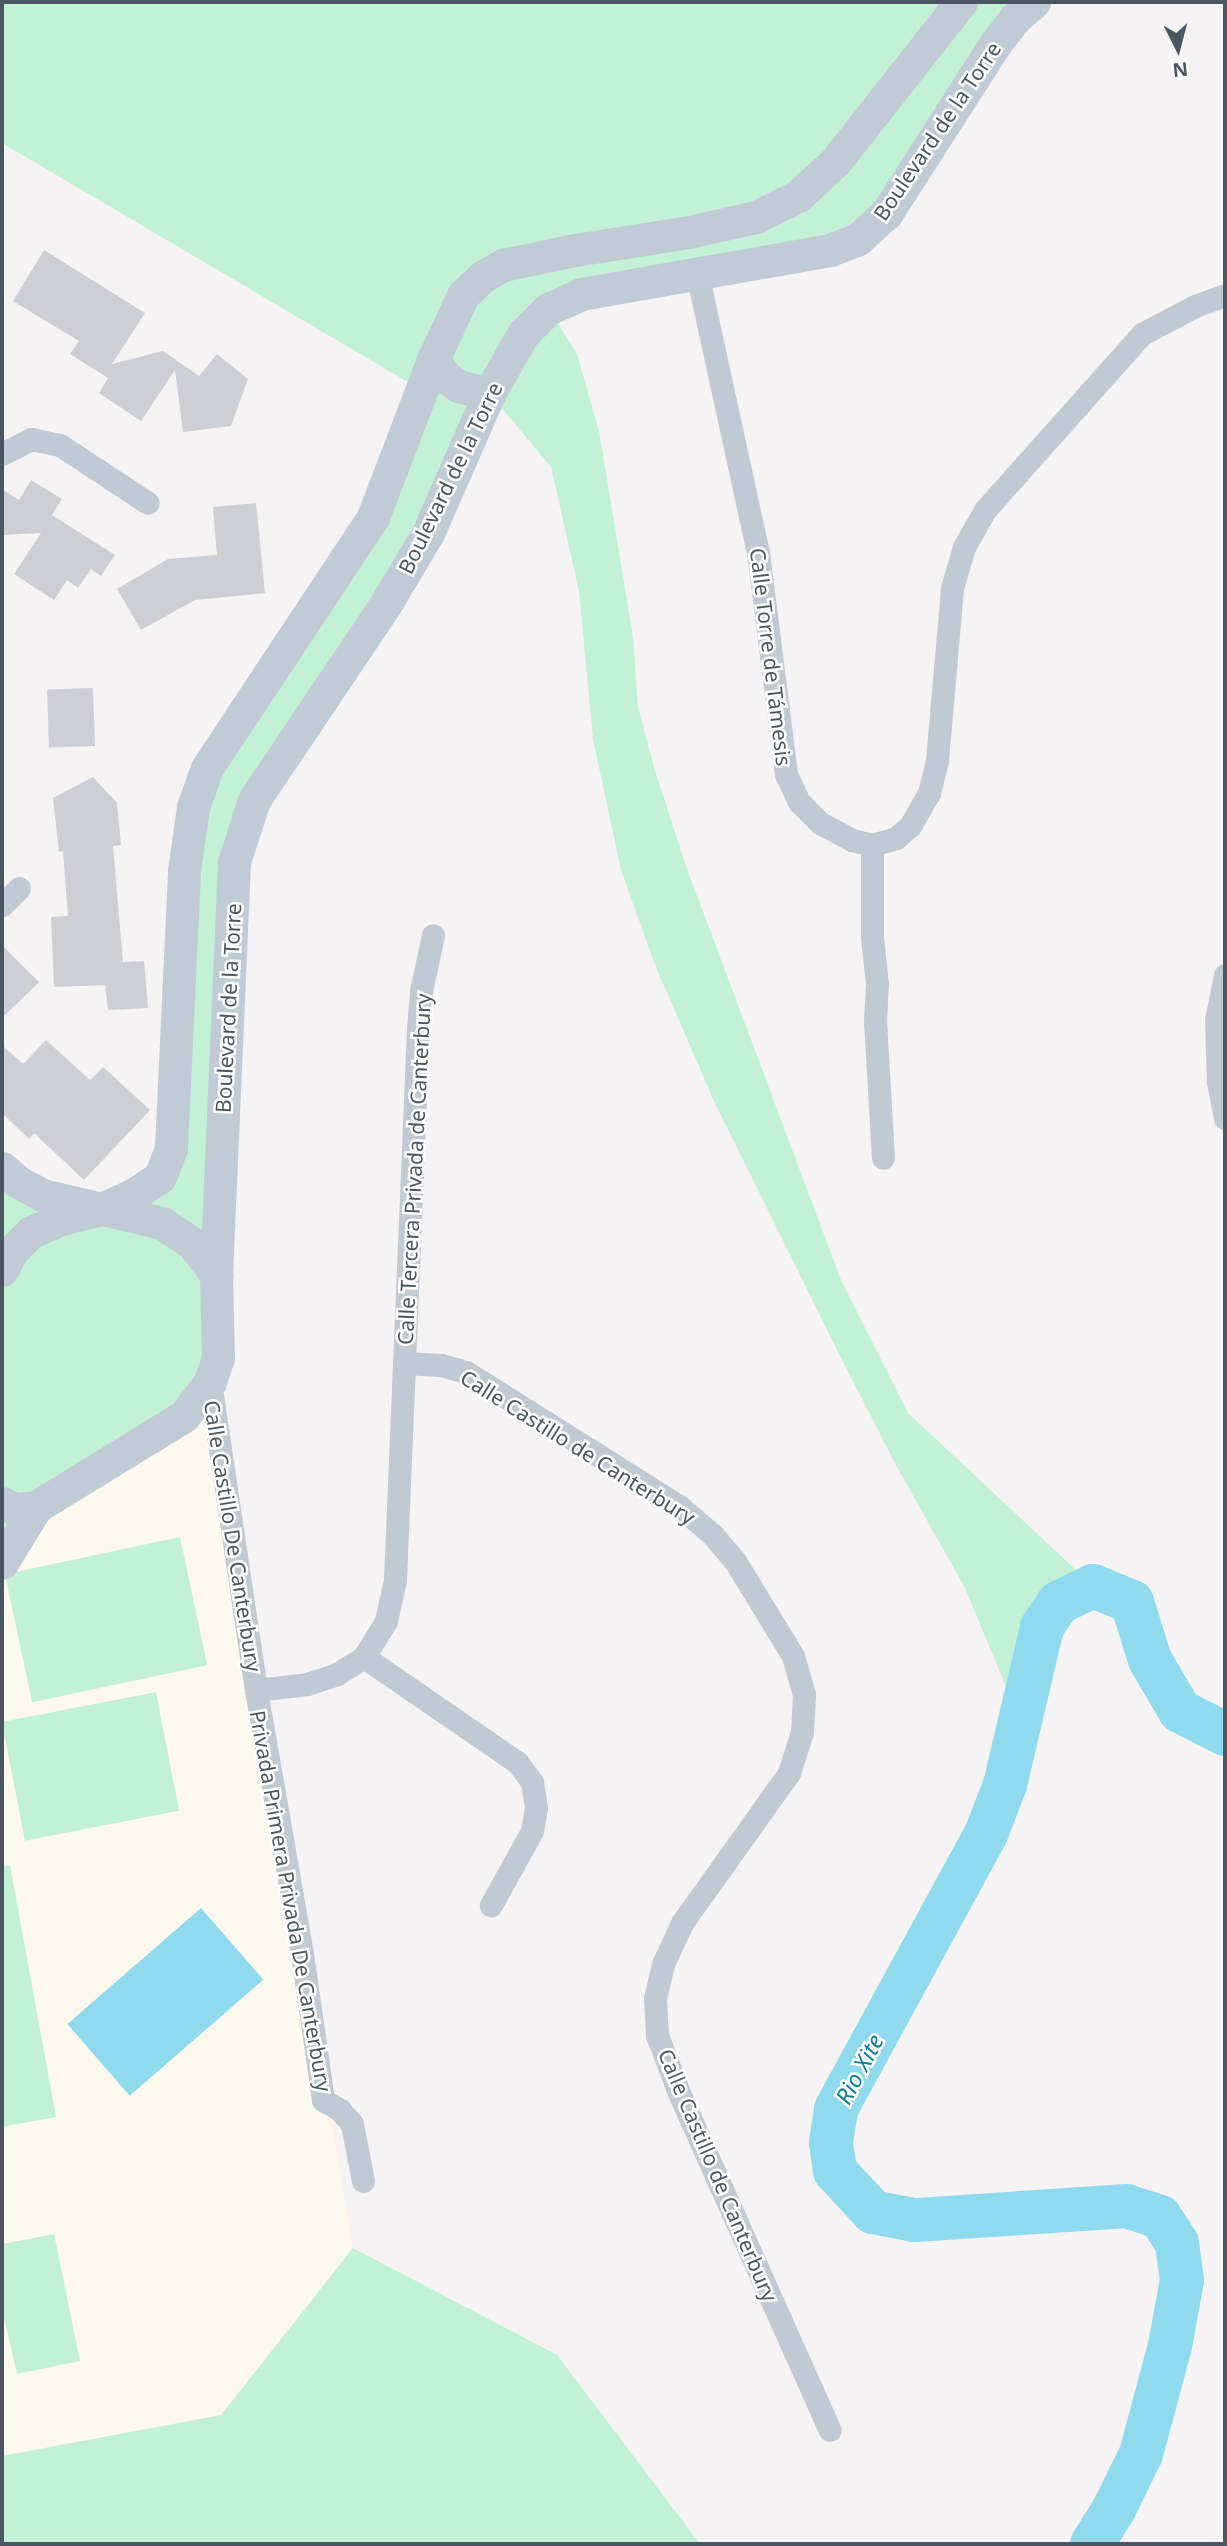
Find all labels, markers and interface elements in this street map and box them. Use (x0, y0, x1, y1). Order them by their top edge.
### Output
north arrow (1143, 14, 1213, 84)
street label: Boulevard de la Torre (868, 37, 1006, 225)
text: N (1171, 56, 1189, 84)
street label: Boulevard de la Torre (393, 378, 507, 578)
street label: Calle Torre de Támesis (745, 547, 797, 767)
street label: Boulevard de la Torre (210, 903, 246, 1113)
street label: Calle Tercera Privada de Canterbury (392, 993, 436, 1345)
street label: Calle Castillo de Canterbury (456, 1364, 700, 1530)
street label: Calle Castillo De Canterbury (199, 1399, 267, 1673)
street label: Privada Primera Privada De Canterbury (245, 1708, 337, 2094)
water label: Rio Xite (829, 2029, 889, 2109)
street label: Calle Castillo de Canterbury (653, 2045, 783, 2305)

